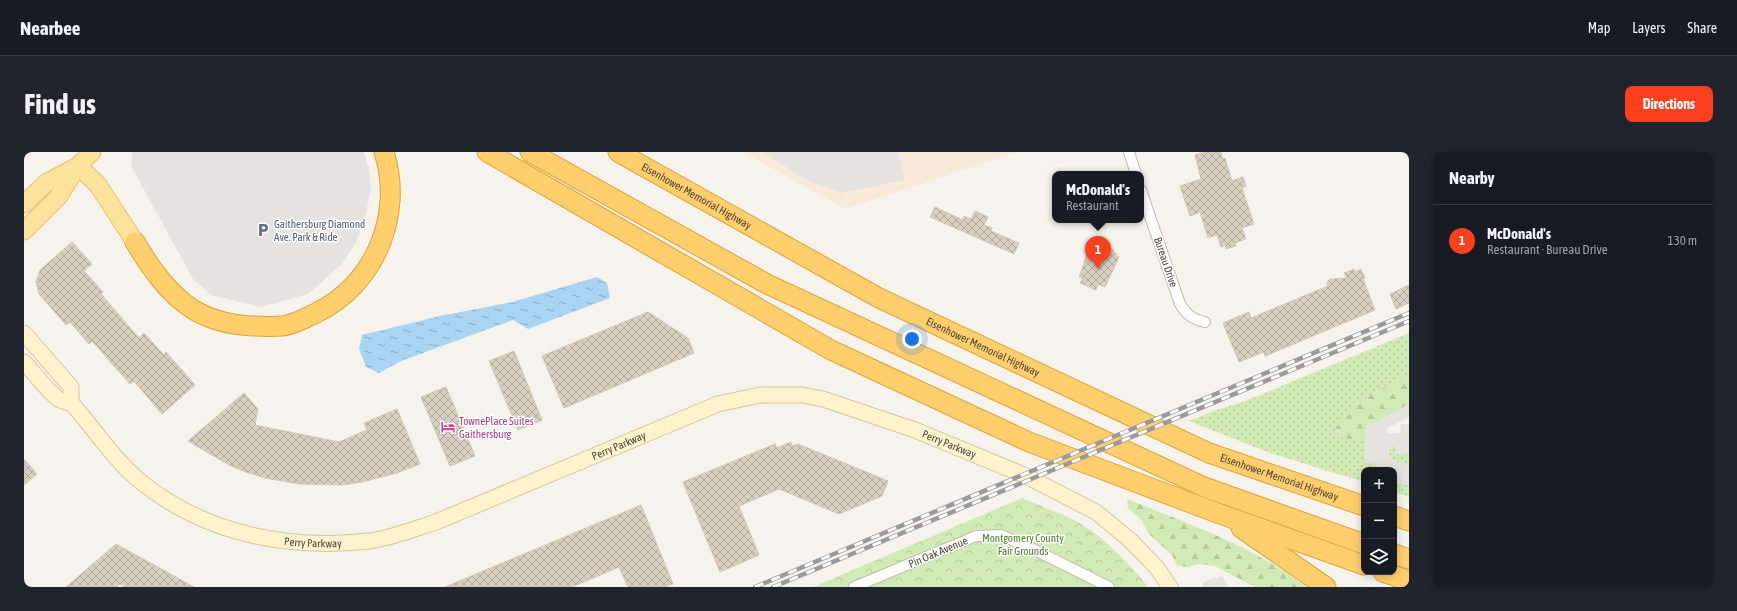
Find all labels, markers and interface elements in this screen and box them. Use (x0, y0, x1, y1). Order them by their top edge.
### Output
text: Nearbee (20, 17, 80, 39)
text: Map (1588, 20, 1610, 36)
text: Layers (1632, 20, 1665, 36)
text: Share (1687, 20, 1717, 36)
button: Directions (1625, 86, 1713, 122)
text: Find us (24, 88, 96, 120)
street label: Eisenhower Memorial Highway (639, 160, 754, 232)
text: Nearby (1449, 168, 1495, 188)
popup (1052, 171, 1144, 223)
text: McDonald's (1066, 181, 1130, 198)
text: Restaurant (1066, 198, 1119, 213)
place label: Gaithersburg Diamond Ave. Park & Ride (274, 218, 365, 243)
parking icon: Gaithersburg Diamond Ave. Park & Ride (255, 222, 271, 238)
text: McDonald's (1487, 225, 1551, 242)
text: 1 (1459, 233, 1465, 248)
text: 130 m (1668, 233, 1697, 248)
street label: Bureau Drive (1152, 235, 1180, 289)
pin: 1 (1085, 236, 1111, 269)
text: Restaurant · Bureau Drive (1487, 242, 1608, 257)
street label: Eisenhower Memorial Highway (924, 315, 1042, 379)
your location (902, 329, 922, 349)
place label: TownePlace Suites Gaithersburg (459, 415, 534, 440)
hotel icon: TownePlace Suites Gaithersburg (440, 419, 456, 435)
street label: Perry Parkway (920, 428, 978, 461)
street label: Perry Parkway (590, 429, 648, 462)
street label: Eisenhower Memorial Highway (1219, 451, 1340, 503)
map controls (1361, 467, 1397, 575)
button: + (1361, 467, 1397, 503)
button: − (1361, 503, 1397, 539)
park label: Montgomery County Fair Grounds (982, 532, 1064, 557)
street label: Pin Oak Avenue (907, 534, 969, 570)
street label: Perry Parkway (284, 535, 342, 549)
button: layers (1361, 539, 1397, 575)

